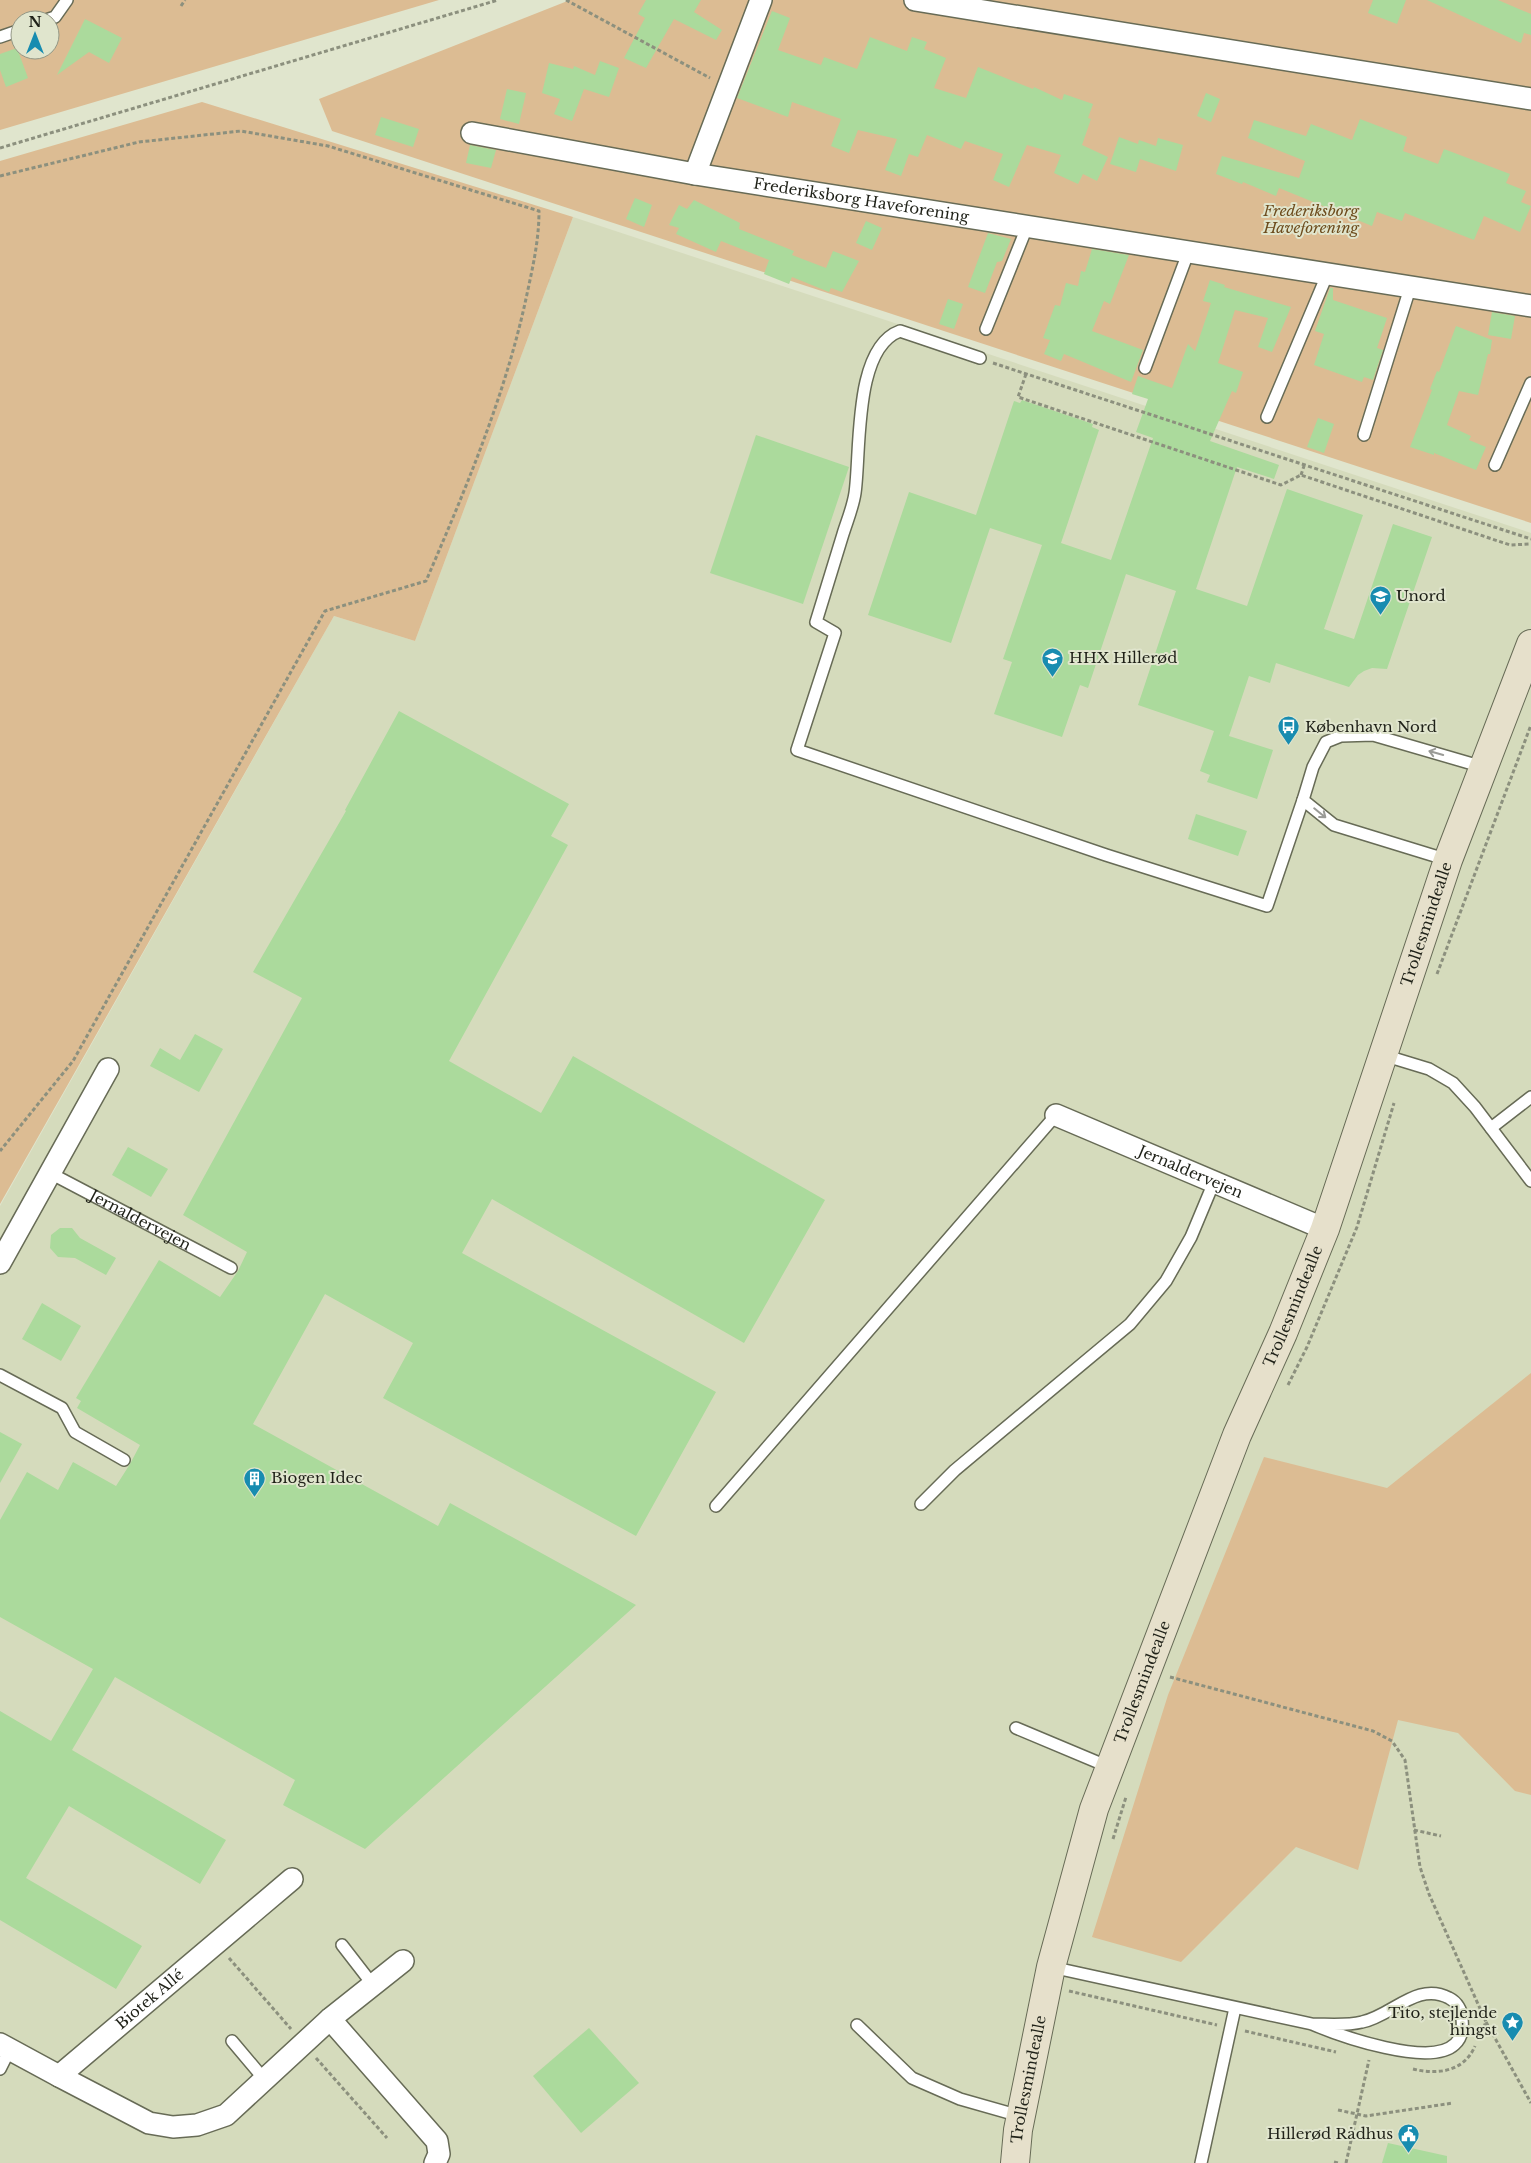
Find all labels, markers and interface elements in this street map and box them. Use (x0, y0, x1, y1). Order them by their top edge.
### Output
north arrow (10, 10, 60, 60)
text: N (28, 13, 42, 31)
street label: Frederiksborg Haveforening (752, 173, 971, 226)
park label: Frederiksborg Haveforening (1262, 201, 1360, 237)
school or university icon: Unord (1368, 584, 1392, 615)
place label: Unord (1396, 586, 1446, 605)
school or university icon: HHX Hillerød (1041, 646, 1065, 677)
place label: HHX Hillerød (1069, 648, 1177, 667)
bus stop icon: København Nord (1277, 715, 1301, 746)
place label: København Nord (1305, 717, 1437, 736)
one-way arrow (1428, 748, 1444, 757)
one-way arrow (1313, 808, 1326, 819)
street label: Trollesmindealle (1397, 859, 1456, 989)
street label: Jernaldervejen (1134, 1140, 1246, 1202)
street label: Jernaldervejen (85, 1185, 194, 1254)
street label: Trollesmindealle (1259, 1243, 1326, 1370)
building icon: Biogen Idec (243, 1466, 267, 1497)
place label: Biogen Idec (271, 1468, 362, 1487)
street label: Trollesmindealle (1110, 1618, 1174, 1746)
street label: Biotek Allé (111, 1965, 187, 2033)
place label: Tito, stejlende hingst (1388, 2003, 1497, 2039)
place icon: Tito, stejlende hingst (1501, 2010, 1525, 2041)
street label: Trollesmindealle (1007, 2013, 1050, 2144)
public building icon: Hillerød Rådhus (1397, 2122, 1421, 2153)
place label: Hillerød Rådhus (1267, 2124, 1393, 2143)

